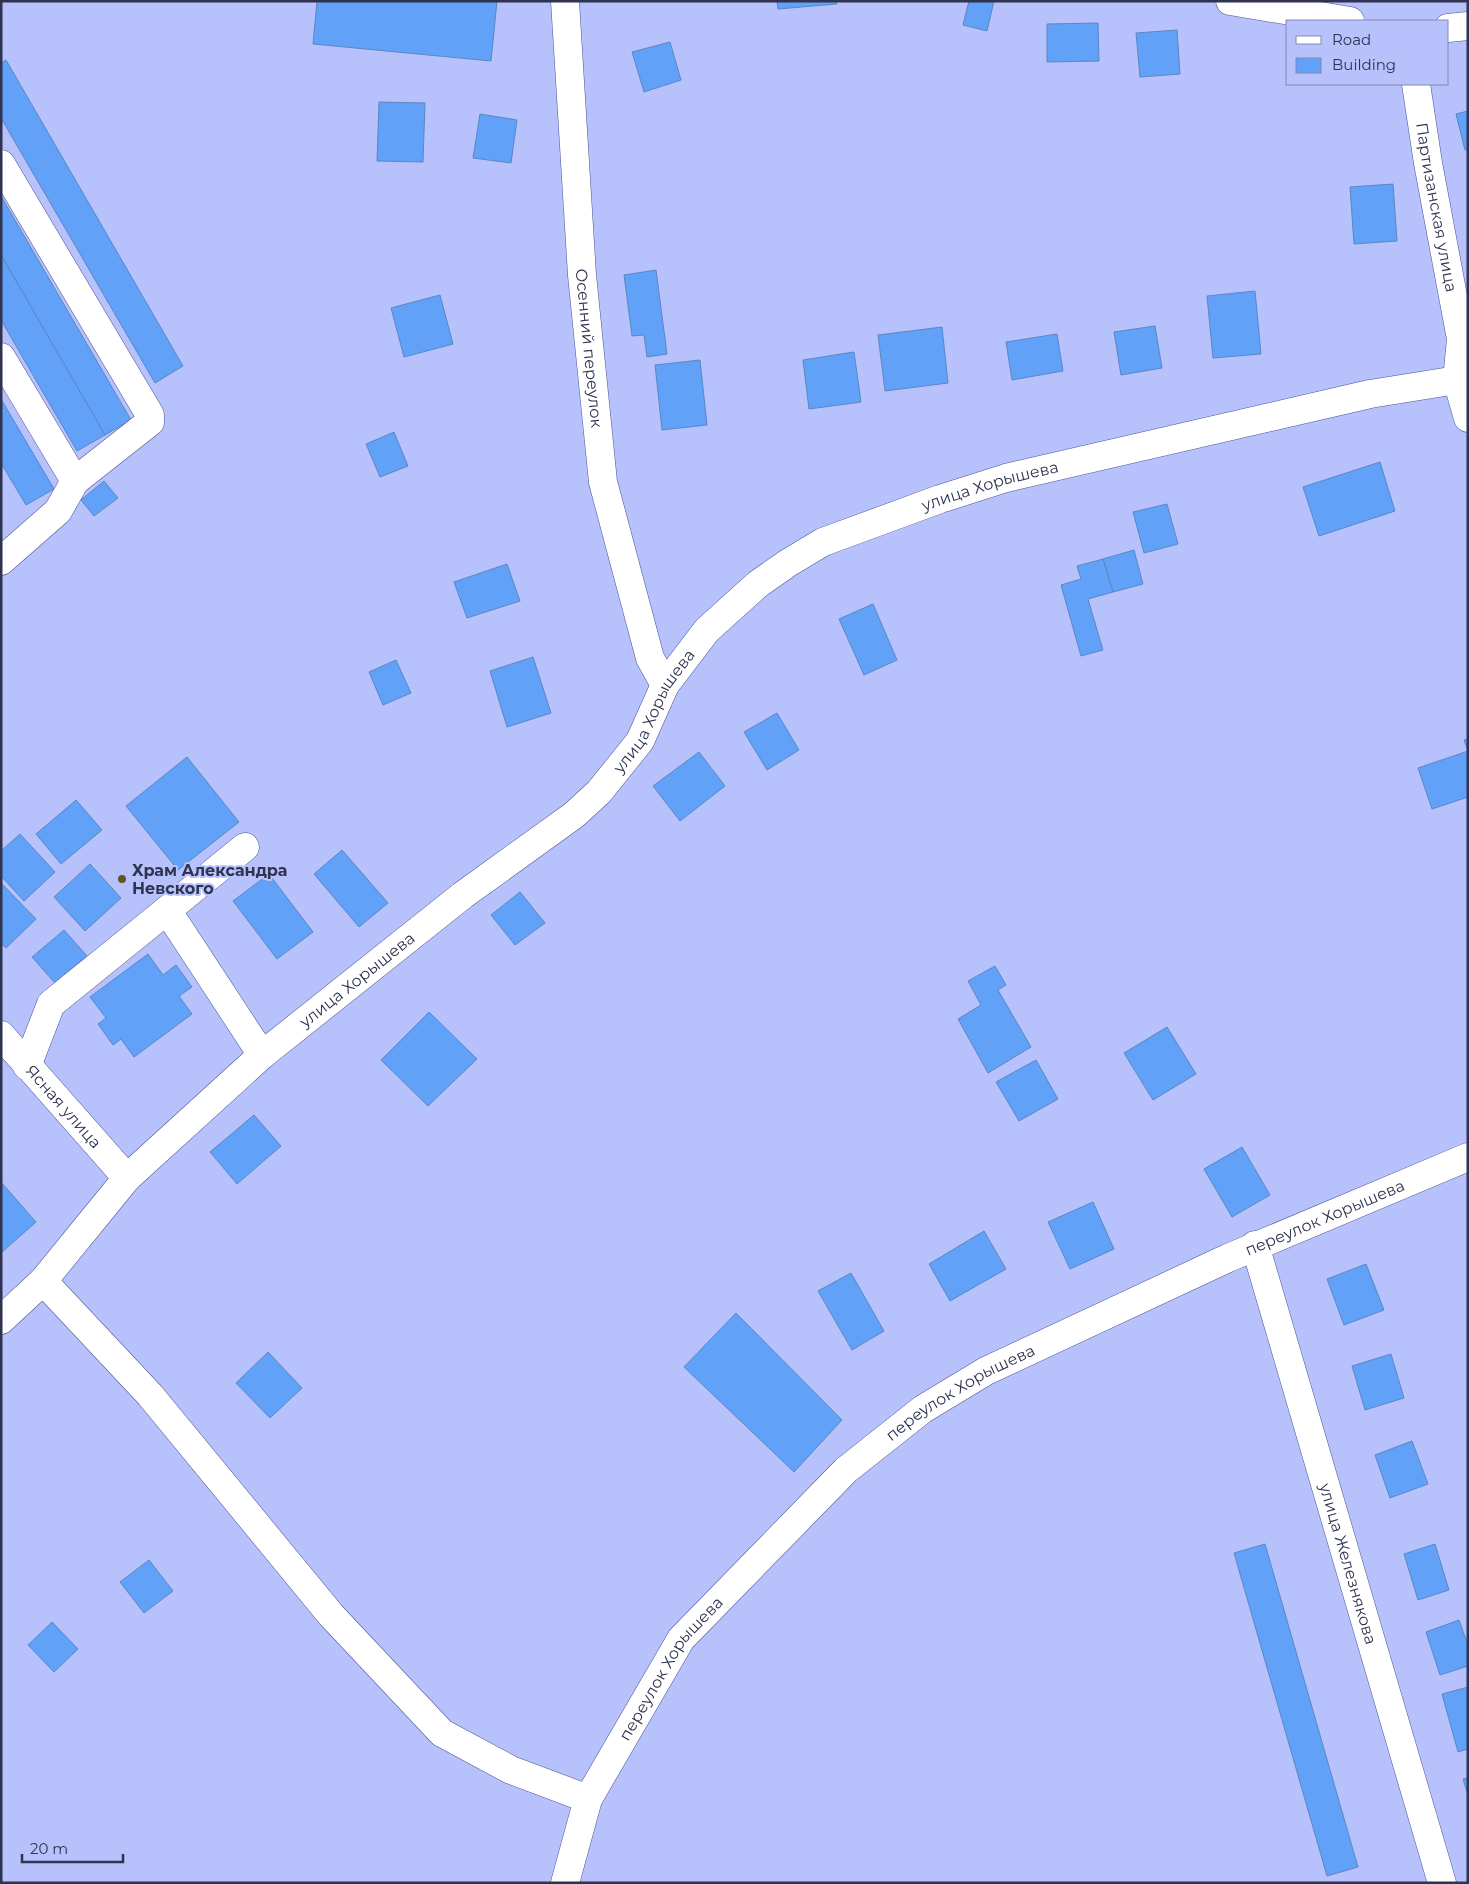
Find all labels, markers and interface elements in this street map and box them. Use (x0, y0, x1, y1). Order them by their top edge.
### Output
legend (1286, 20, 1449, 85)
text: Road (1332, 30, 1371, 49)
text: Building (1332, 55, 1396, 74)
street label: Партизанская улица (1412, 121, 1461, 294)
street label: Осенний переулок (572, 268, 607, 429)
street label: улица Хорышева (918, 457, 1060, 515)
street label: улица Хорышева (608, 645, 698, 777)
place label: Храм Александра Невского (132, 861, 287, 898)
marker: Храм Александра Невского (116, 873, 128, 885)
street label: улица Хорышева (295, 928, 418, 1032)
street label: Ясная улица (22, 1061, 106, 1152)
street label: переулок Хорышева (1242, 1175, 1407, 1259)
street label: переулок Хорышева (882, 1340, 1038, 1444)
street label: улица Железнякова (1316, 1480, 1381, 1646)
street label: переулок Хорышева (615, 1593, 727, 1744)
scale bar (22, 1832, 124, 1864)
text: 20 m (30, 1839, 68, 1858)

